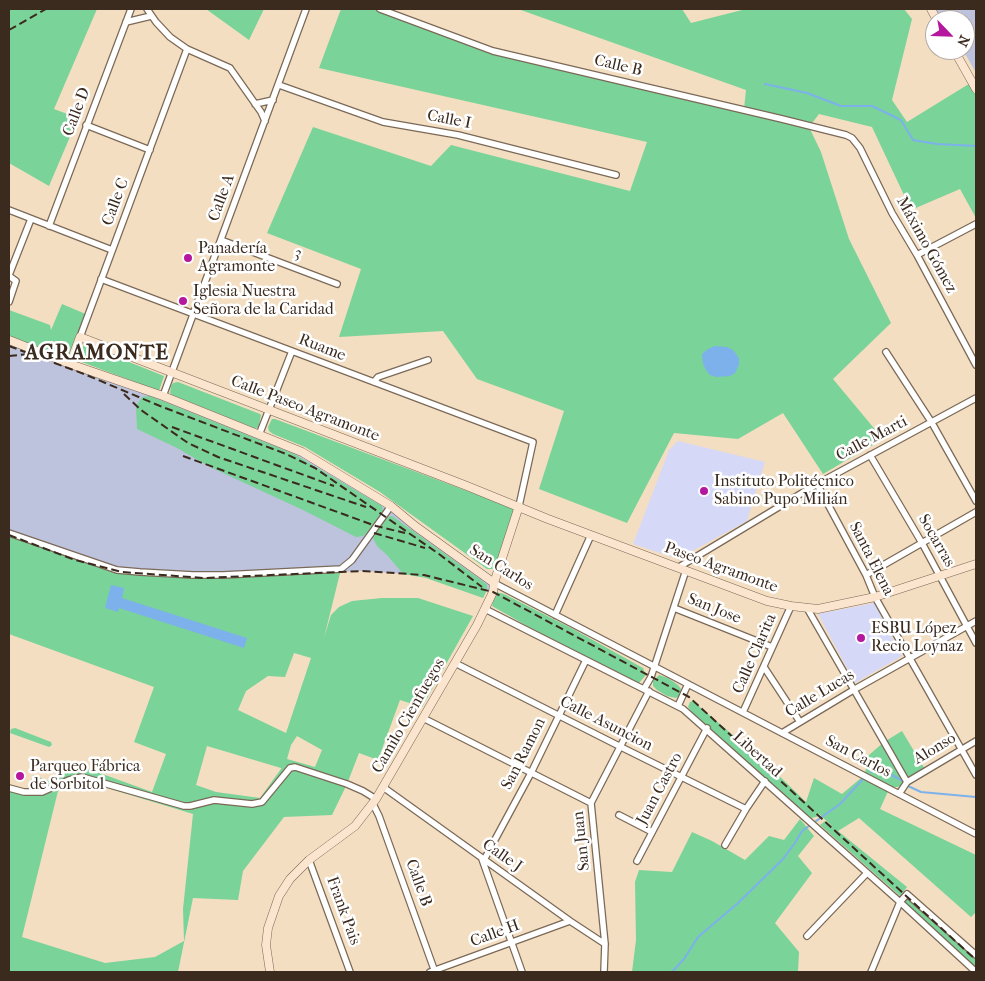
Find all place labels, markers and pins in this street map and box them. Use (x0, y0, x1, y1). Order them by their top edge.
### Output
place label: Panadería Agramonte (198, 239, 275, 277)
marker: Panadería Agramonte (182, 252, 194, 264)
place label: Iglesia Nuestra Señora de la Caridad (193, 282, 334, 320)
marker: Iglesia Nuestra Señora de la Caridad (177, 295, 189, 307)
place label: Instituto Politécnico Sabino Pupo Milián (714, 472, 854, 510)
marker: Instituto Politécnico Sabino Pupo Milián (698, 485, 710, 497)
place label: ESBU López Recio Loynaz (871, 619, 963, 657)
marker: ESBU López Recio Loynaz (855, 632, 867, 644)
place label: Parqueo Fábrica de Sorbitol (30, 757, 140, 795)
marker: Parqueo Fábrica de Sorbitol (14, 770, 26, 782)

